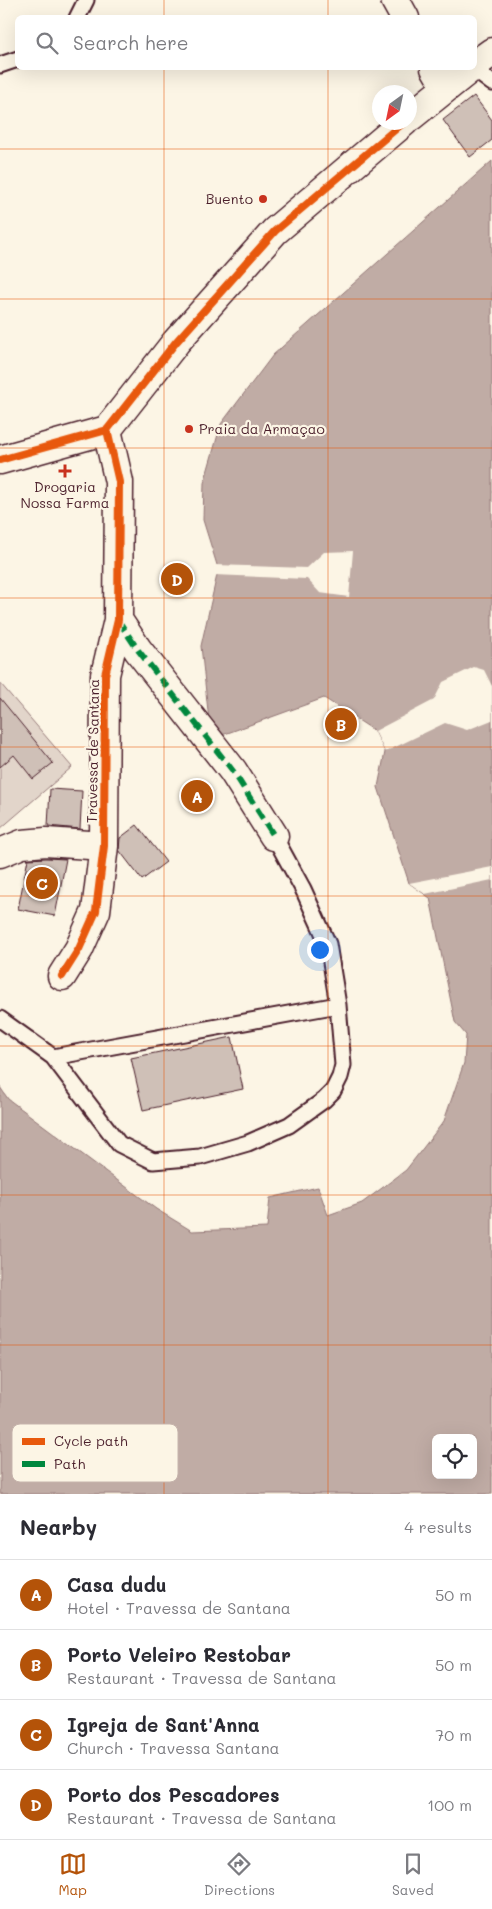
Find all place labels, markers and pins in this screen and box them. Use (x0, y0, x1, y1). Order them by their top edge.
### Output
place label: Buento (206, 189, 253, 208)
marker: Buento (257, 193, 269, 205)
place label: Praia da Armaçao (199, 419, 325, 438)
marker: Praia da Armaçao (183, 423, 195, 435)
marker: Drogaria Nossa Farma (59, 465, 71, 477)
place label: Drogaria Nossa Farma (21, 477, 109, 512)
pin: D (161, 560, 193, 598)
pin: B (325, 705, 357, 743)
pin: A (181, 777, 213, 815)
pin: C (26, 864, 58, 902)

